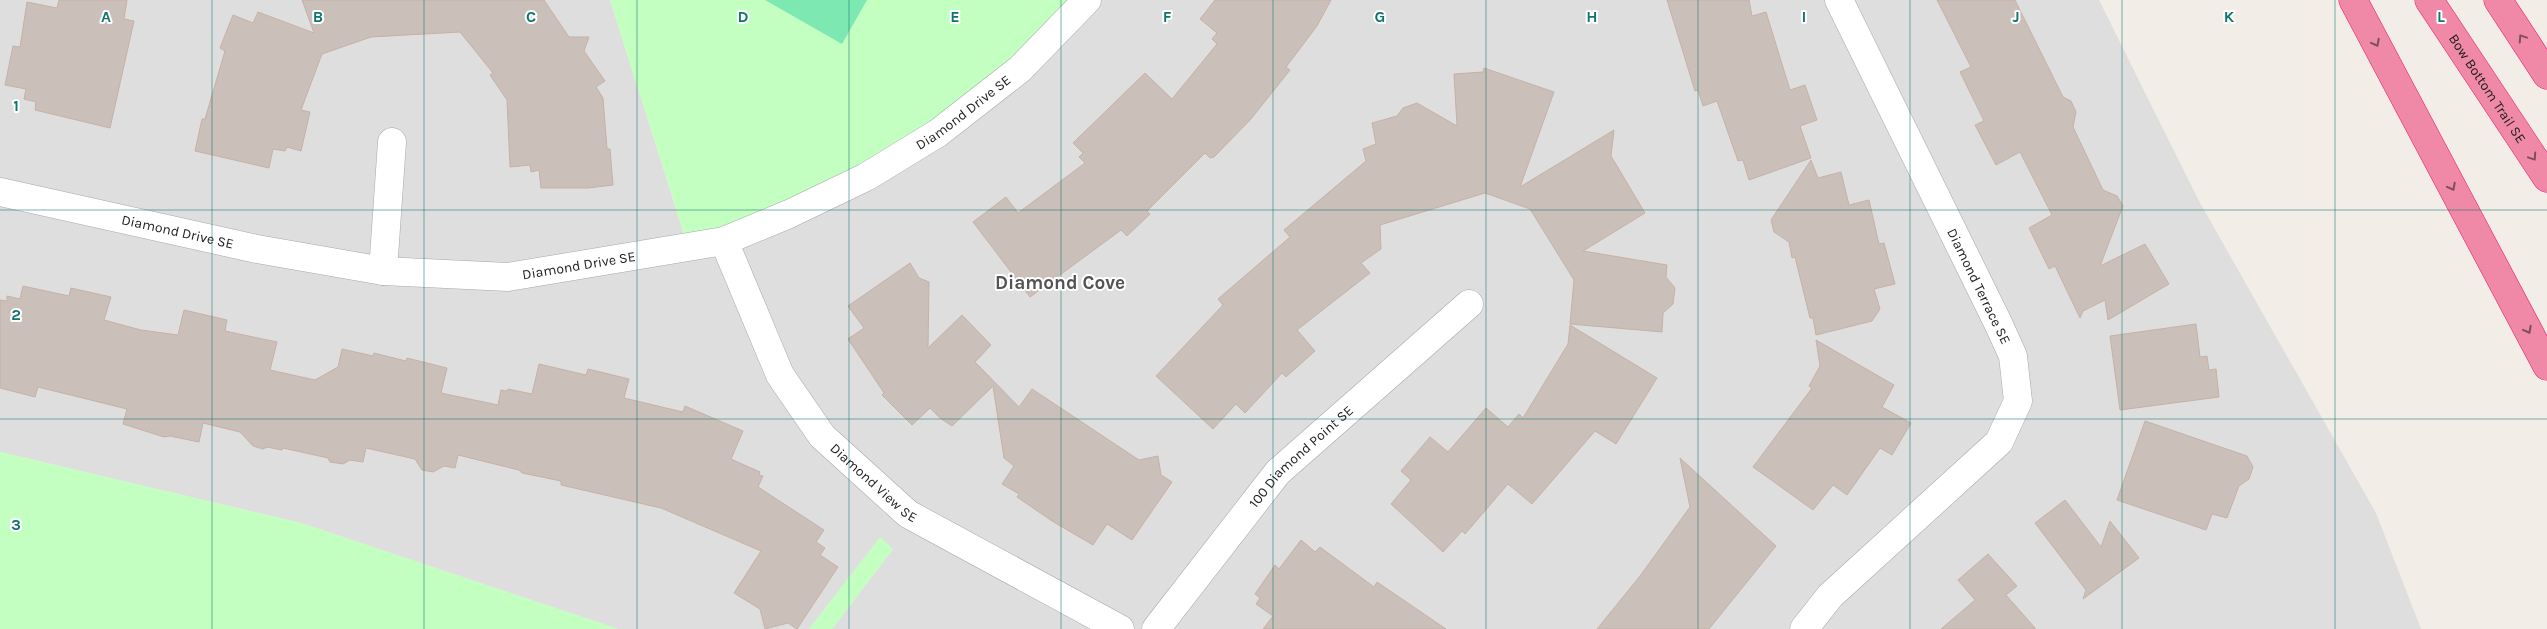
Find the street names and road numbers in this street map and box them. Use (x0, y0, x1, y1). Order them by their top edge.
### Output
street label: Bow Bottom Trail SE (2445, 31, 2529, 146)
street label: Diamond Drive SE (913, 71, 1014, 154)
street label: Diamond Drive SE (120, 211, 235, 253)
street label: Diamond Terrace SE (1943, 225, 2014, 347)
street label: Diamond Drive SE (521, 248, 637, 283)
street label: 100 Diamond Point SE (1246, 402, 1357, 511)
street label: Diamond View SE (826, 440, 920, 526)

